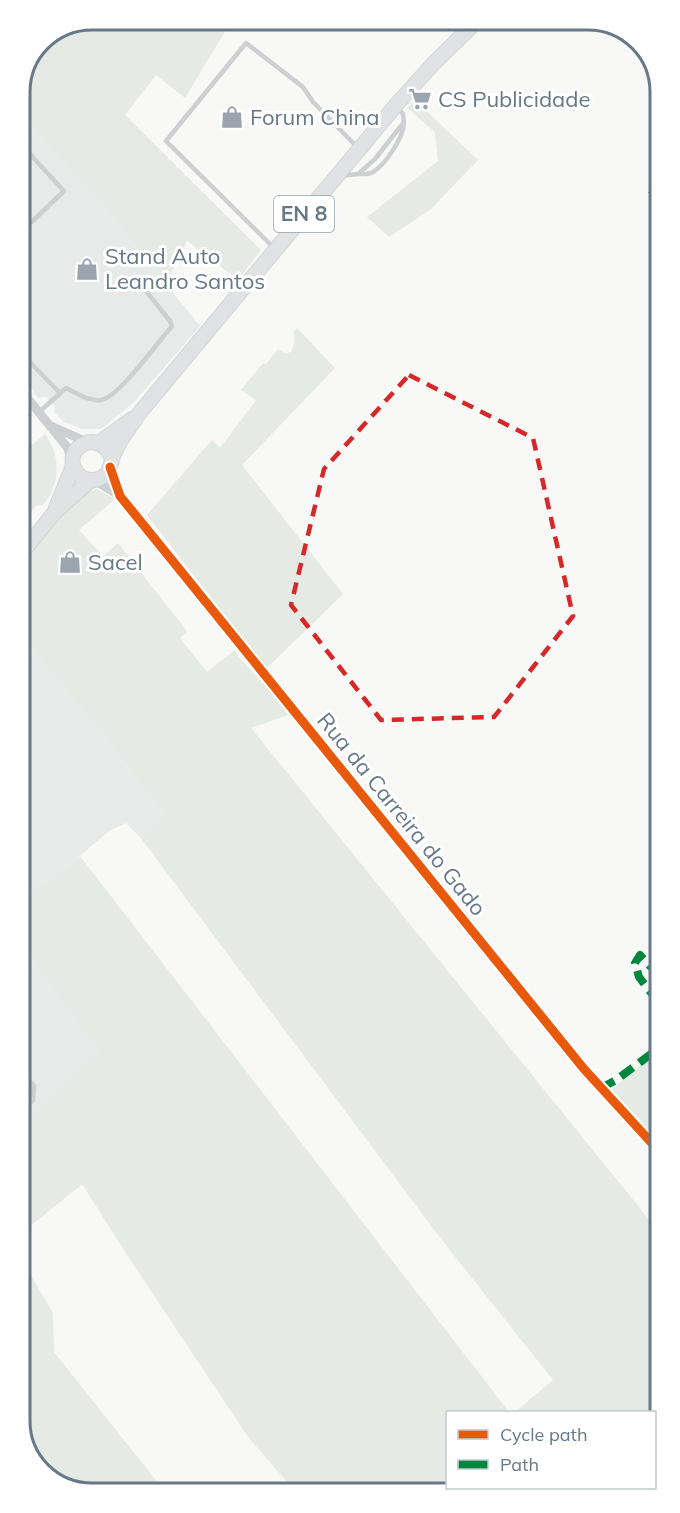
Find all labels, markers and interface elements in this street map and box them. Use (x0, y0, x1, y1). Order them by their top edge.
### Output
place label: CS Publicidade (438, 85, 590, 113)
supermarket icon: CS Publicidade (407, 86, 433, 112)
place label: Forum China (250, 103, 380, 131)
shop icon: Forum China (219, 104, 245, 130)
road number: EN 8 (274, 196, 334, 232)
place label: Stand Auto Leandro Santos (105, 242, 265, 295)
shop icon: Stand Auto Leandro Santos (74, 256, 100, 282)
place label: Sacel (88, 548, 143, 576)
shop icon: Sacel (57, 549, 83, 575)
street label: Rua da Carreira do Gado (311, 707, 493, 921)
legend (446, 1411, 656, 1489)
text: Cycle path (500, 1423, 587, 1446)
text: Path (500, 1453, 539, 1476)

